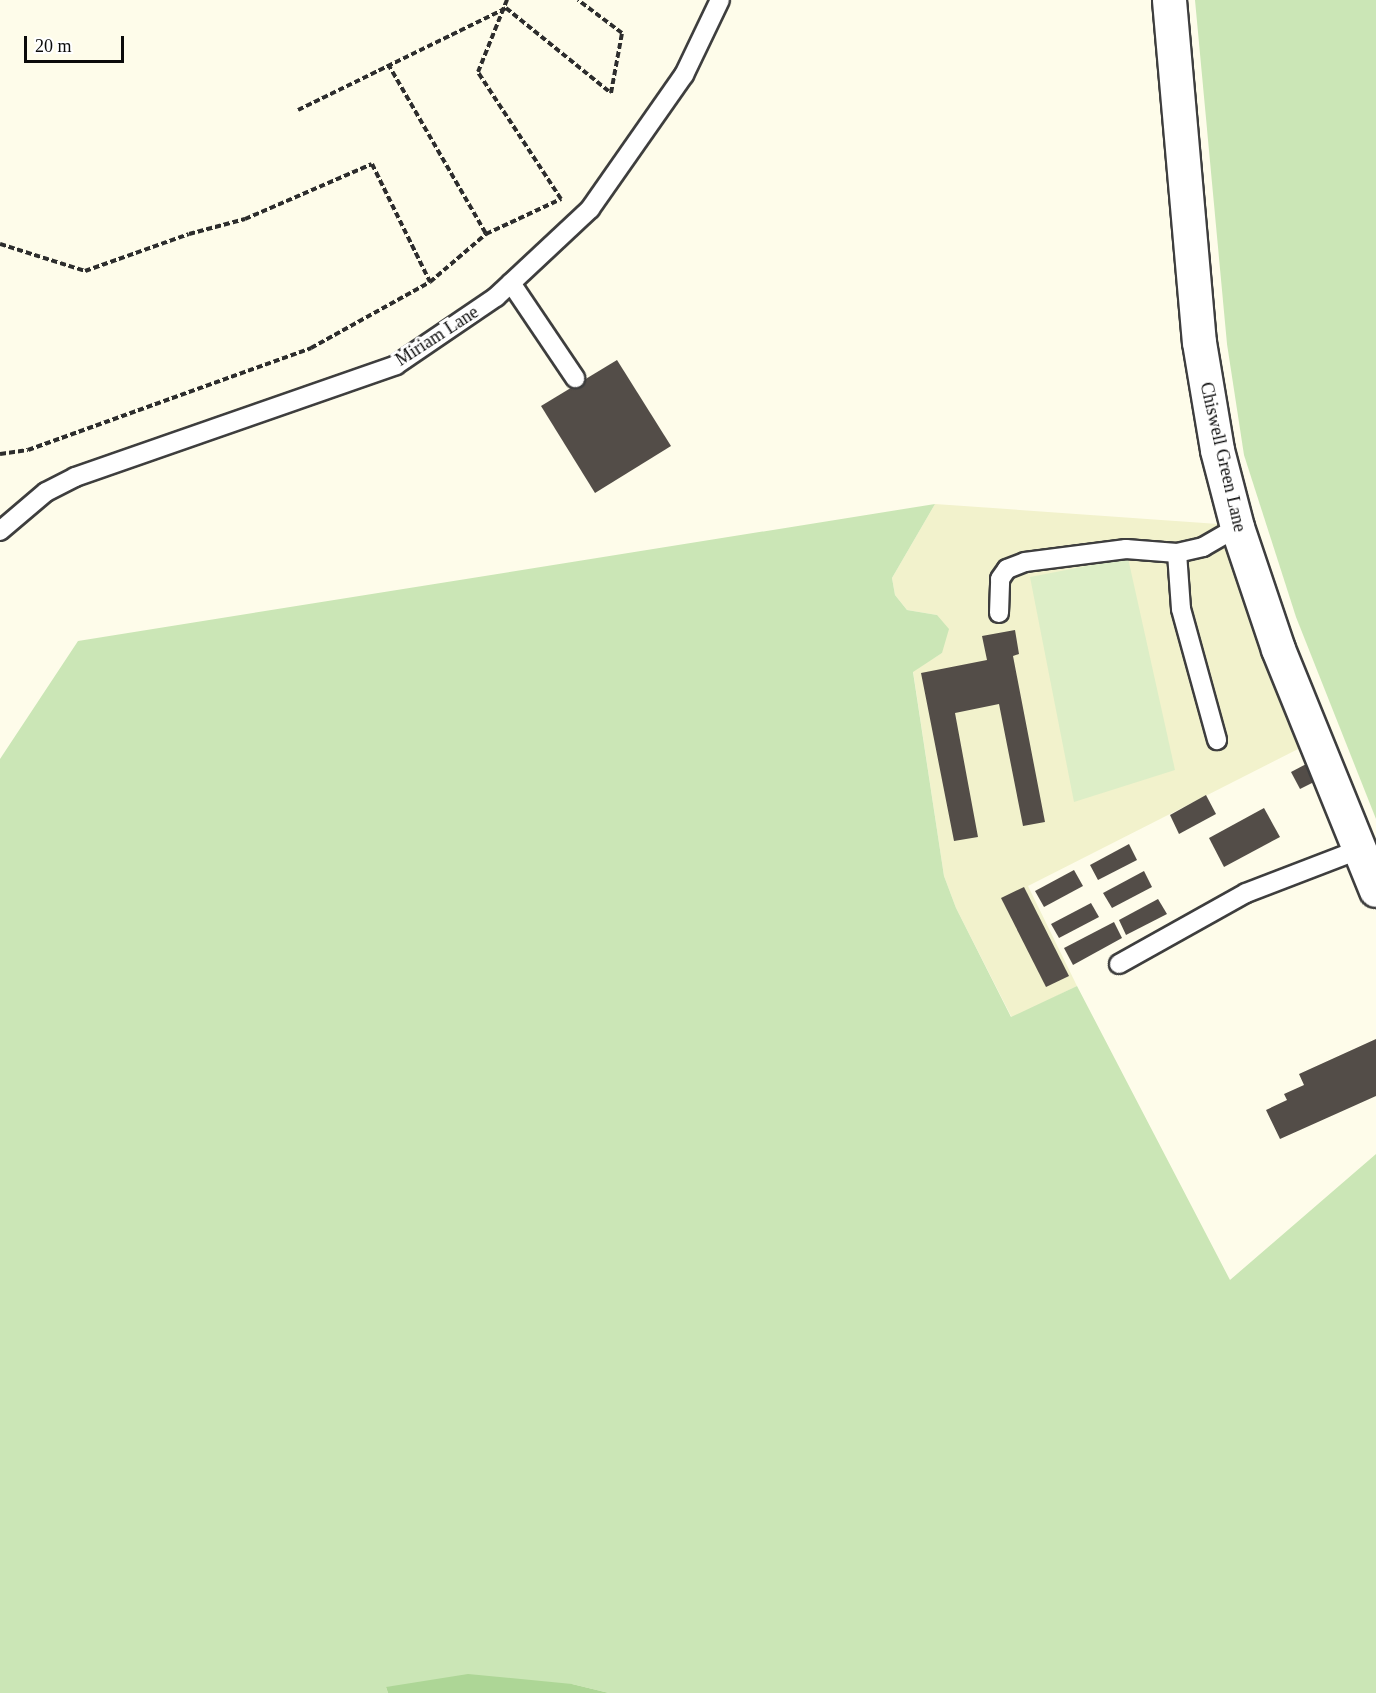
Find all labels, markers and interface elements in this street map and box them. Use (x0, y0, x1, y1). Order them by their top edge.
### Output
scale bar (27, 24, 128, 62)
text: 20 m (35, 36, 72, 56)
street label: Miriam Lane (392, 301, 482, 371)
street label: Chiswell Green Lane (1195, 380, 1251, 534)

